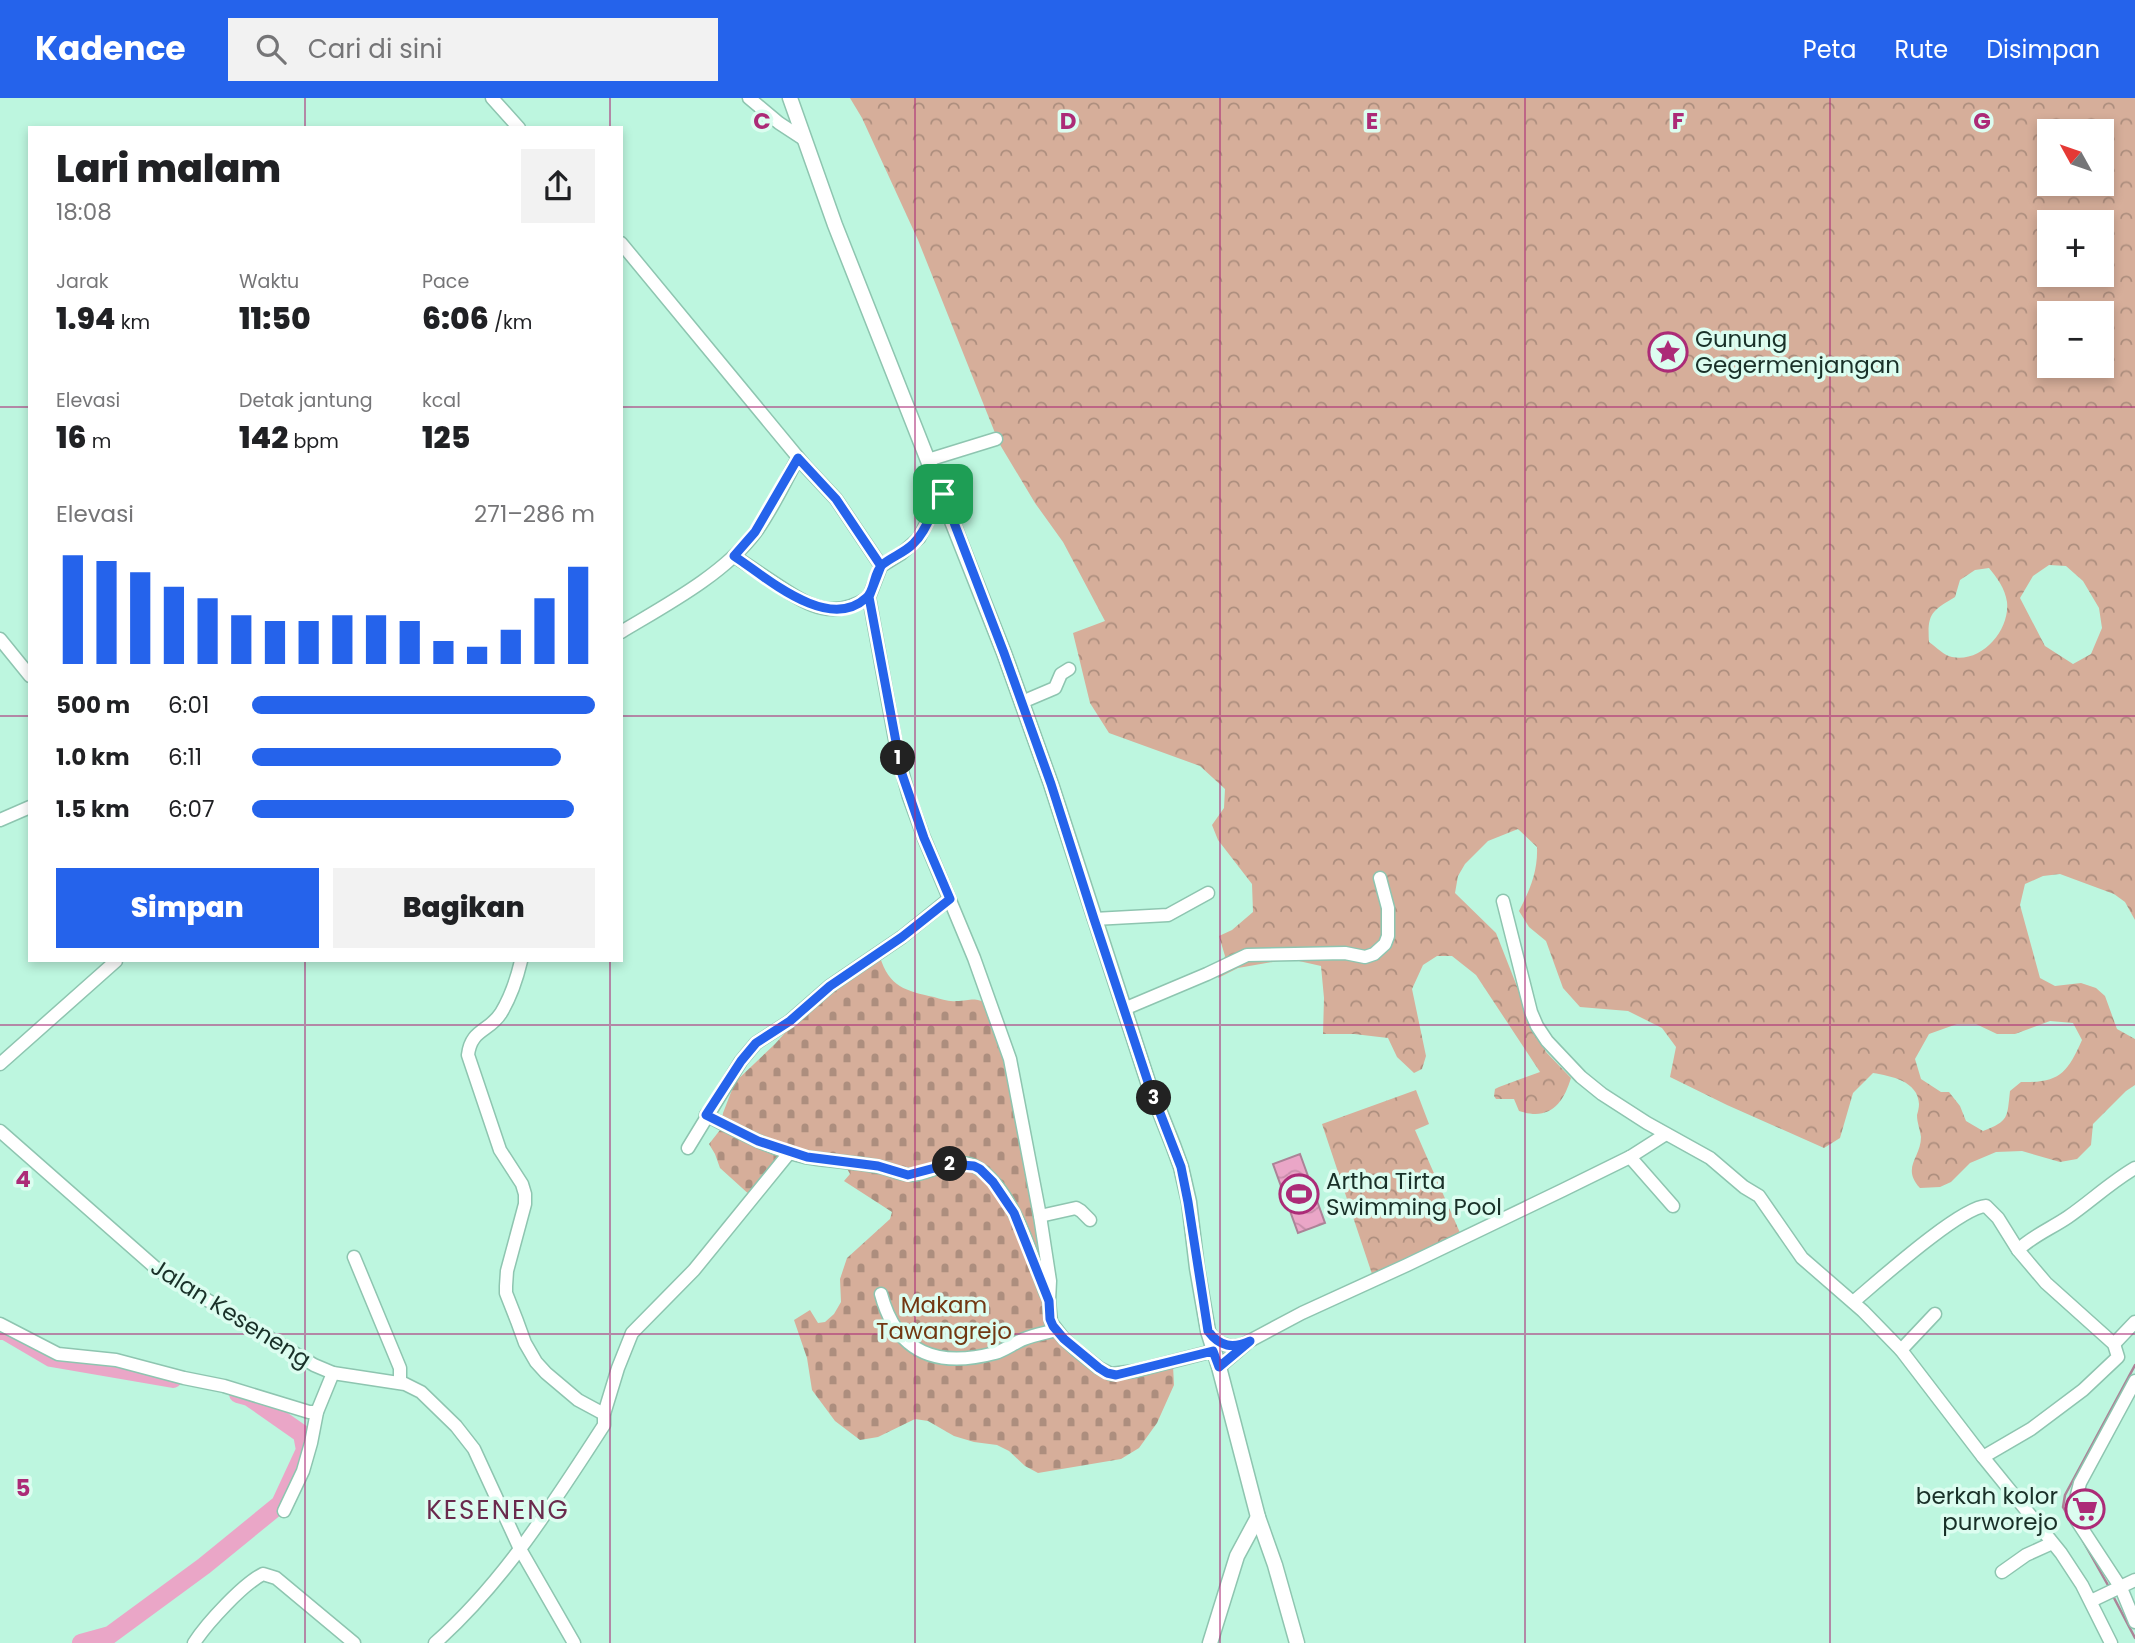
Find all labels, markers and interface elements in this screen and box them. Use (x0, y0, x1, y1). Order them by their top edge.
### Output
search box (228, 18, 718, 81)
text: Kadence (35, 25, 186, 72)
icon: search (252, 30, 290, 68)
text: Cari di sini (308, 31, 442, 67)
text: Peta (1803, 33, 1857, 66)
text: Rute (1895, 33, 1948, 66)
text: Disimpan (1986, 33, 2100, 66)
text: C (753, 105, 771, 137)
text: D (1060, 105, 1076, 137)
text: E (1366, 105, 1378, 137)
text: F (1672, 105, 1684, 137)
text: G (1973, 105, 1991, 137)
north arrow (2037, 119, 2114, 196)
map controls (2037, 119, 2114, 378)
text: Lari malam (56, 142, 281, 195)
button: share (521, 149, 595, 223)
text: 18:08 (56, 196, 112, 228)
button: + (2037, 210, 2114, 287)
text: Jarak (56, 268, 109, 295)
text: Waktu (239, 268, 299, 295)
text: Pace (422, 268, 469, 295)
text: 1.94 (56, 297, 116, 340)
text: 11:50 (239, 297, 311, 340)
text: 6:06 (422, 297, 489, 340)
button: − (2037, 301, 2114, 378)
text: km (116, 309, 150, 336)
text: /km (489, 309, 532, 336)
place label: Gunung Gegermenjangan (1695, 323, 1900, 381)
place icon: Gunung Gegermenjangan (1647, 331, 1689, 373)
text: Elevasi (56, 387, 120, 414)
text: Detak jantung (239, 387, 373, 414)
text: kcal (422, 387, 461, 414)
text: 16 (56, 416, 87, 459)
text: 142 (239, 416, 288, 459)
text: 125 (422, 416, 470, 459)
text: m (87, 428, 111, 455)
text: bpm (288, 428, 339, 455)
pin (913, 464, 973, 524)
icon: arrive (924, 475, 962, 513)
text: Elevasi (56, 498, 134, 530)
text: 271–286 m (474, 498, 595, 530)
text: 500 m (56, 689, 130, 721)
text: 6:01 (168, 689, 209, 721)
pin: 1 (880, 740, 916, 776)
text: 1.0 km (56, 741, 130, 773)
text: 6:11 (168, 741, 202, 773)
text: 1 (894, 744, 901, 771)
text: 1.5 km (56, 793, 130, 825)
text: 6:07 (168, 793, 215, 825)
button: Simpan (56, 868, 319, 948)
button: Bagikan (333, 868, 595, 948)
pin: 3 (1136, 1080, 1172, 1116)
text: 3 (1148, 1084, 1159, 1111)
pin: 2 (932, 1146, 968, 1182)
text: 2 (944, 1150, 955, 1177)
text: 4 (15, 1163, 31, 1195)
place label: Artha Tirta Swimming Pool (1326, 1165, 1502, 1223)
sports icon: Artha Tirta Swimming Pool (1278, 1173, 1320, 1215)
street label: Jalan Keseneng (145, 1251, 317, 1375)
park label: Makam Tawangrejo (876, 1289, 1012, 1347)
text: 5 (16, 1472, 30, 1504)
place label: berkah kolor purworejo (1916, 1480, 2058, 1538)
supermarket icon: berkah kolor purworejo (2064, 1488, 2106, 1530)
district label: KESENENG (426, 1492, 570, 1528)

